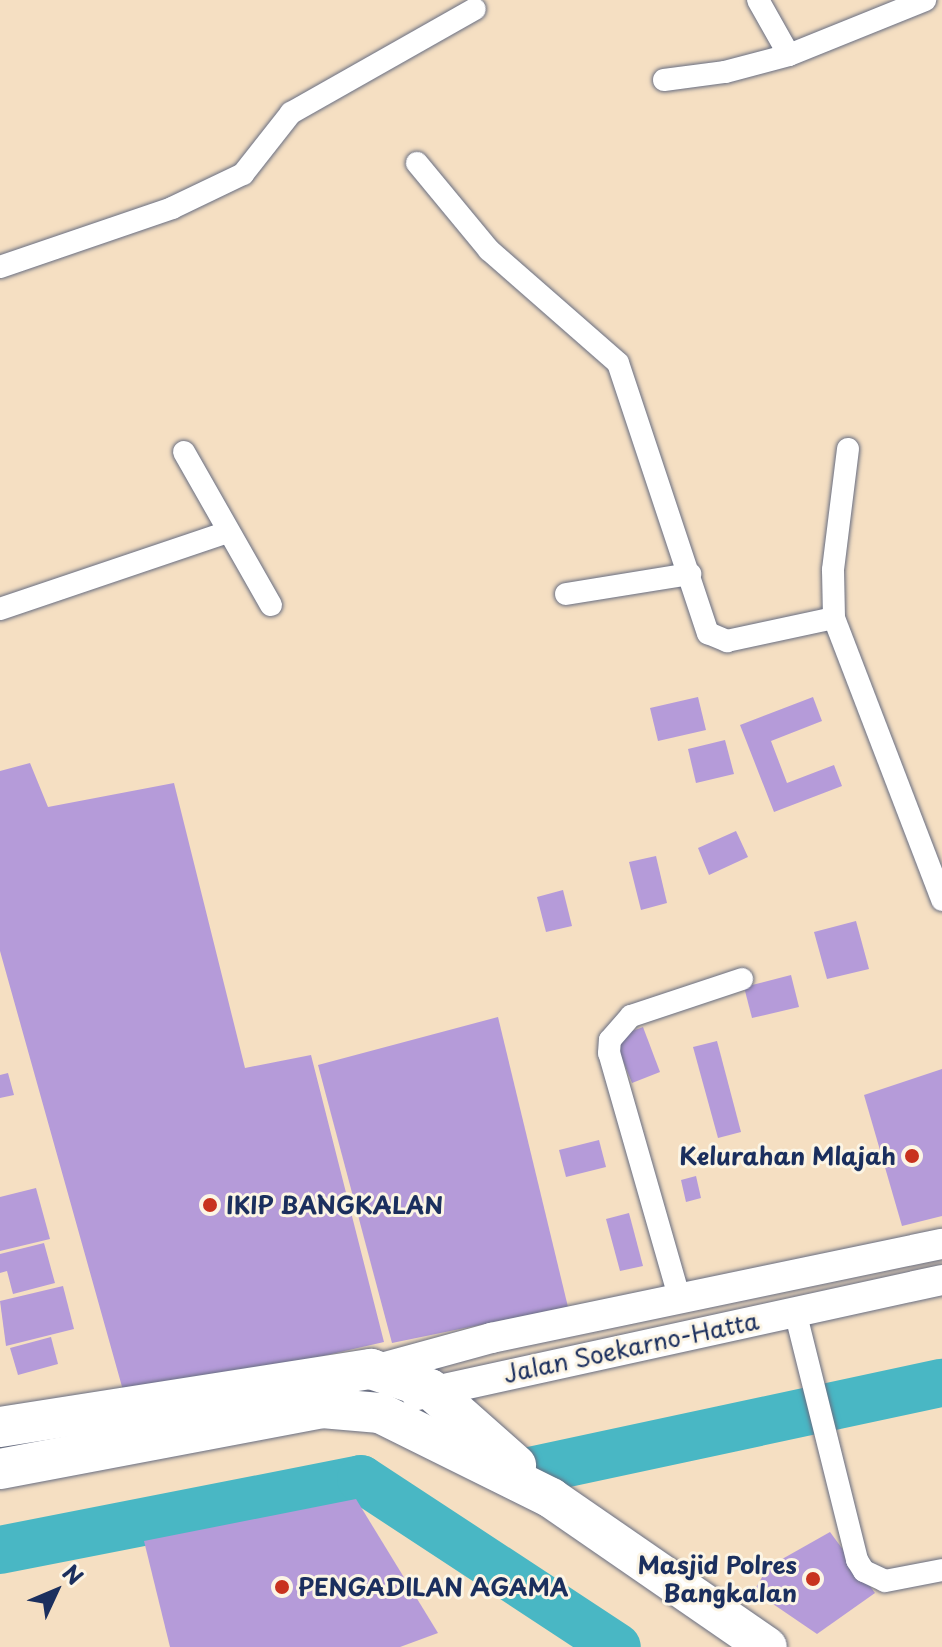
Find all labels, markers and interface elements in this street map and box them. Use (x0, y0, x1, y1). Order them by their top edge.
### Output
place label: Kelurahan Mlajah (679, 1142, 896, 1170)
marker: Kelurahan Mlajah (903, 1147, 921, 1165)
place label: IKIP BANGKALAN (226, 1191, 445, 1219)
marker: IKIP BANGKALAN (201, 1196, 219, 1214)
street label: Jalan Soekarno-Hatta (500, 1306, 762, 1388)
north arrow (16, 1551, 96, 1631)
place label: Masjid Polres Bangkalan (637, 1551, 797, 1607)
text: N (56, 1556, 92, 1592)
marker: Masjid Polres Bangkalan (804, 1570, 822, 1588)
place label: PENGADILAN AGAMA (298, 1573, 568, 1601)
marker: PENGADILAN AGAMA (273, 1578, 291, 1596)

